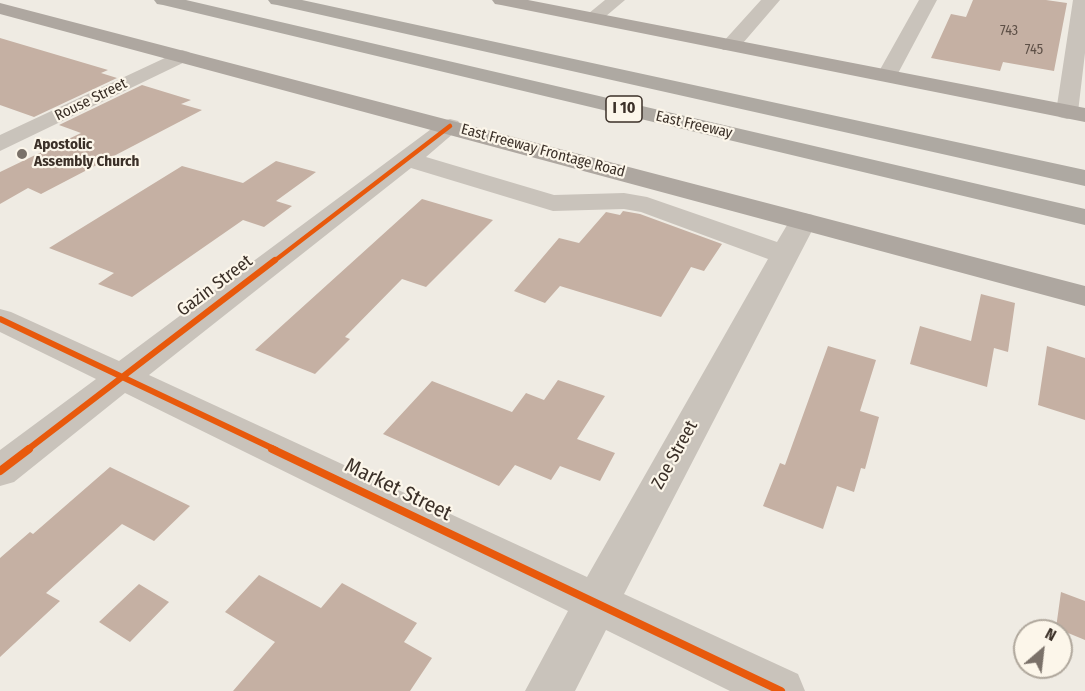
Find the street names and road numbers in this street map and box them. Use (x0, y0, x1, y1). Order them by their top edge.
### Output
street label: Rouse Street (52, 75, 130, 125)
road number: I 10 (606, 96, 642, 122)
street label: East Freeway (654, 107, 734, 143)
street label: East Freeway Frontage Road (459, 120, 627, 182)
street label: Gazin Street (173, 251, 257, 321)
street label: Zoe Street (647, 417, 703, 493)
street label: Market Street (340, 453, 456, 527)

